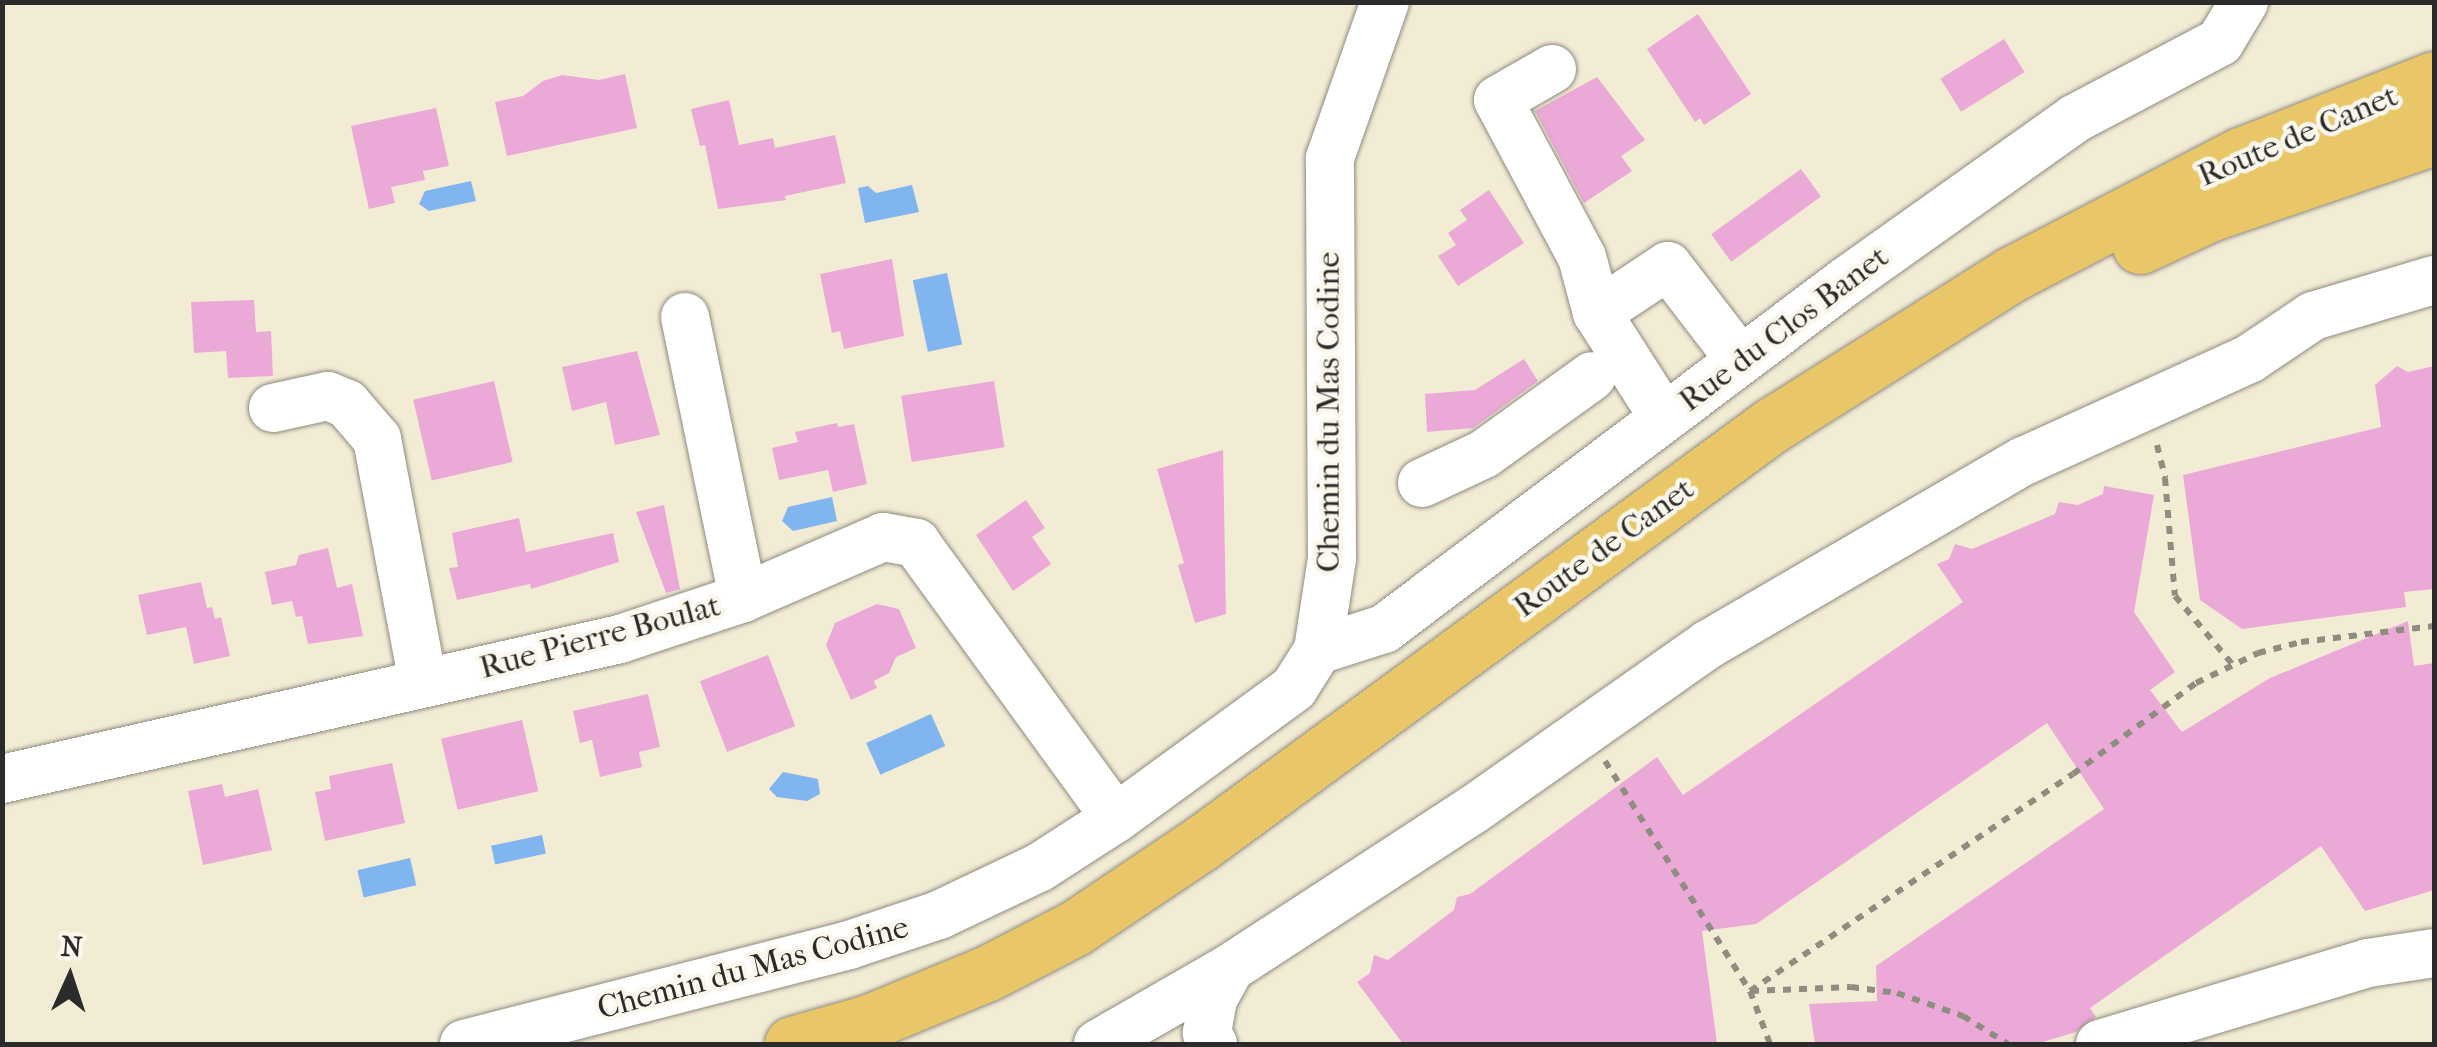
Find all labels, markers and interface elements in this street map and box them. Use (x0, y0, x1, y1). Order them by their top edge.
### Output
street label: Route de Canet (2192, 77, 2404, 195)
street label: Rue du Clos Banet (1672, 238, 1896, 420)
street label: Chemin du Mas Codine (1310, 252, 1348, 572)
street label: Route de Canet (1507, 470, 1701, 626)
street label: Rue Pierre Boulat (476, 586, 724, 688)
street label: Chemin du Mas Codine (593, 908, 913, 1028)
north arrow (20, 927, 120, 1027)
text: N (60, 930, 83, 964)

